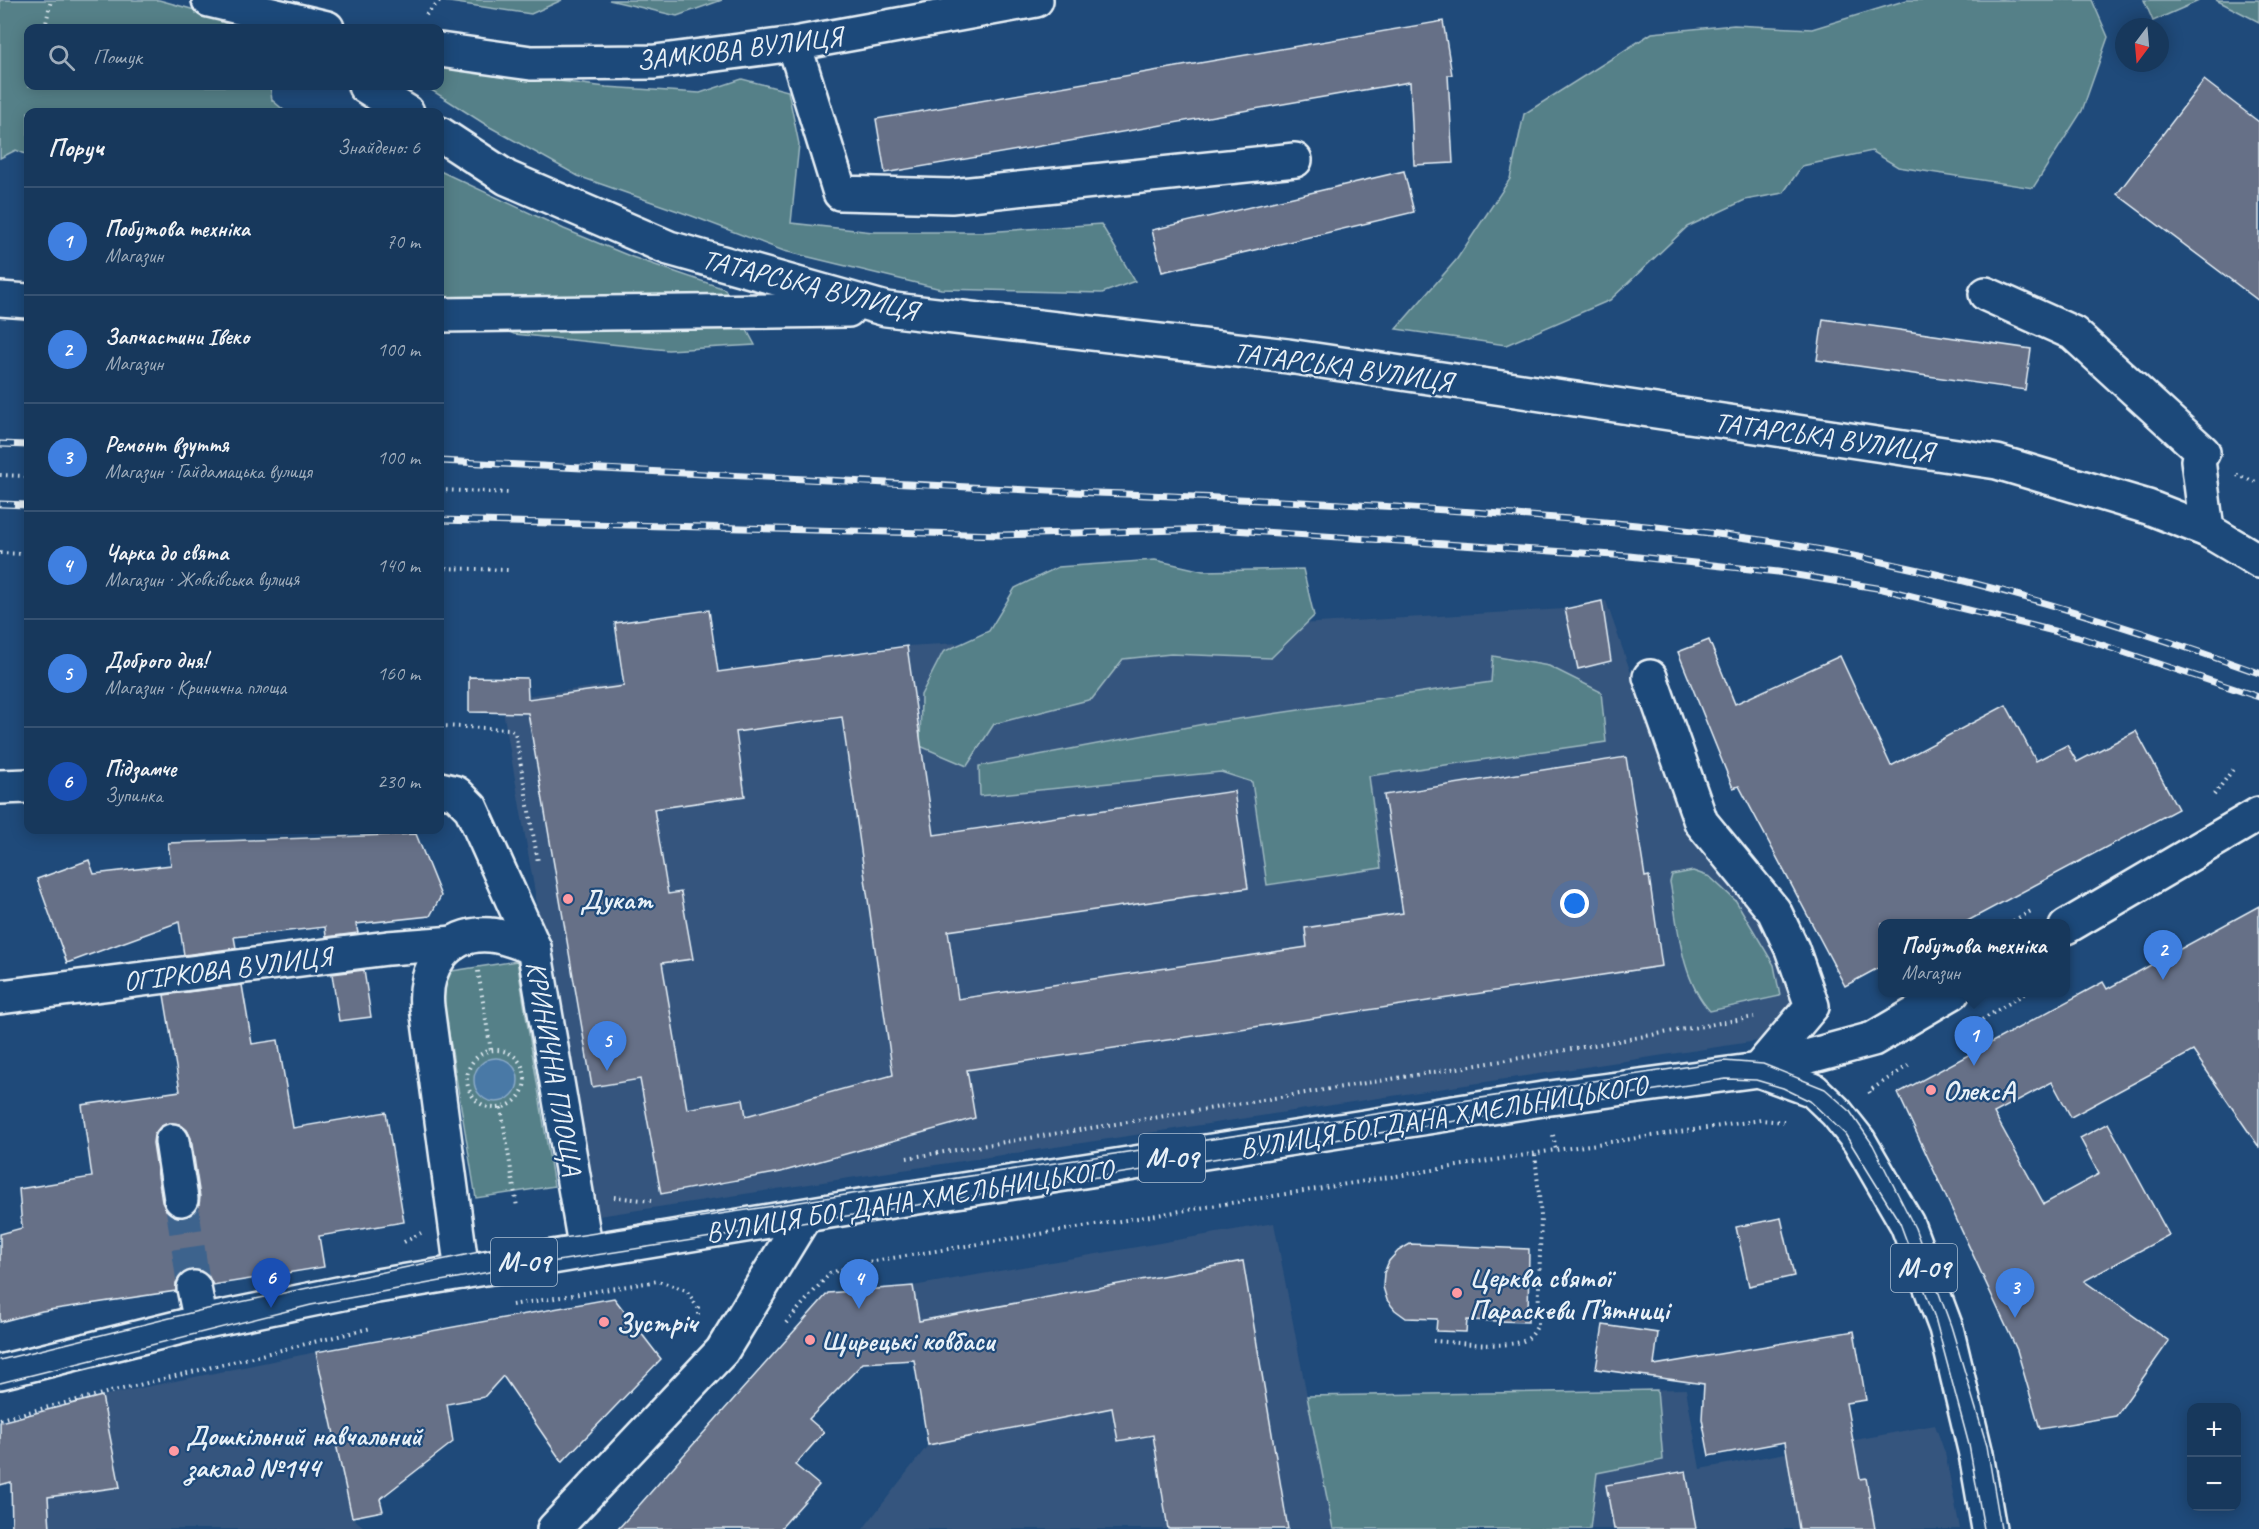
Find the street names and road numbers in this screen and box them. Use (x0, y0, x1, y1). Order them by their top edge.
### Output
street label: ЗАМКОВА ВУЛИЦЯ (634, 18, 848, 78)
street label: ТАТАРСЬКА ВУЛИЦЯ (699, 241, 925, 329)
street label: ТАТАРСЬКА ВУЛИЦЯ (1231, 334, 1459, 400)
street label: ТАТАРСЬКА ВУЛИЦЯ (1712, 404, 1940, 470)
street label: ОГІРКОВА ВУЛИЦЯ (121, 938, 337, 999)
street label: КРИНИЧНА ПЛОЩА (518, 958, 591, 1179)
street label: ВУЛИЦЯ БОГДАНА ХМЕЛЬНИЦЬКОГО (1237, 1067, 1652, 1166)
road number: М-09 (1139, 1134, 1205, 1182)
street label: ВУЛИЦЯ БОГДАНА ХМЕЛЬНИЦЬКОГО (703, 1151, 1118, 1250)
road number: М-09 (491, 1238, 557, 1286)
road number: М-09 (1891, 1244, 1957, 1292)

